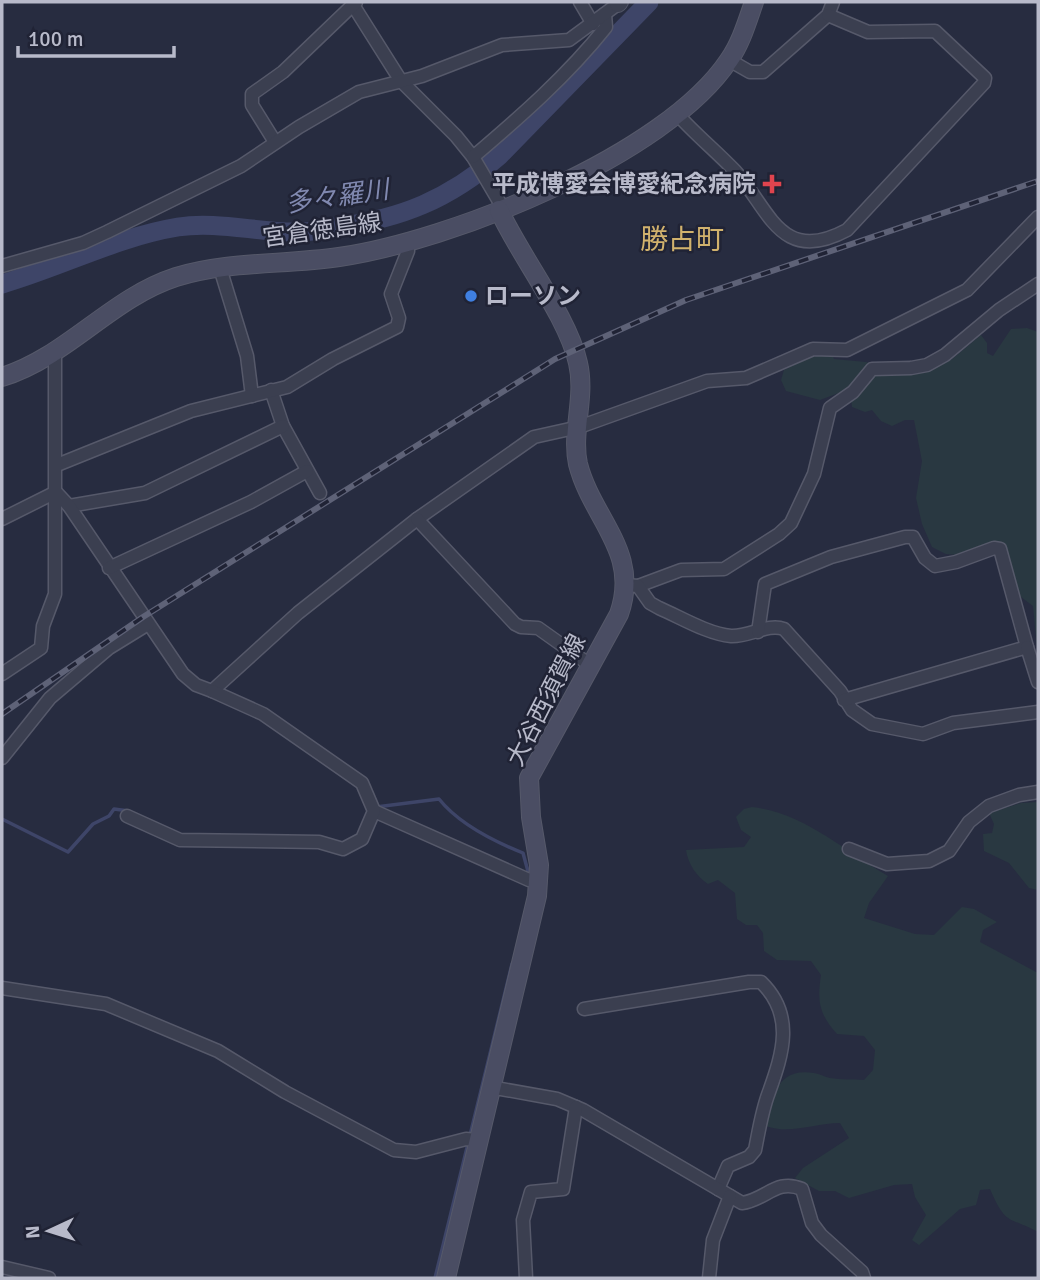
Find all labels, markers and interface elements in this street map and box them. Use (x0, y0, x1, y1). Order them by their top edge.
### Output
scale bar (18, 14, 173, 58)
text: 100 m (28, 26, 83, 52)
place label: 平成博愛会博愛紀念病院 (492, 169, 756, 199)
water label: 多々羅川 (283, 173, 394, 220)
marker: 平成博愛会博愛紀念病院 (762, 174, 782, 194)
street label: 宮倉徳島線 (260, 207, 384, 253)
district label: 勝占町 (640, 223, 724, 257)
place label: ローソン (485, 281, 581, 311)
marker: ローソン (463, 288, 479, 304)
street label: 大谷西須賀線 (500, 629, 592, 771)
north arrow (14, 1196, 84, 1266)
text: N (21, 1225, 45, 1240)

